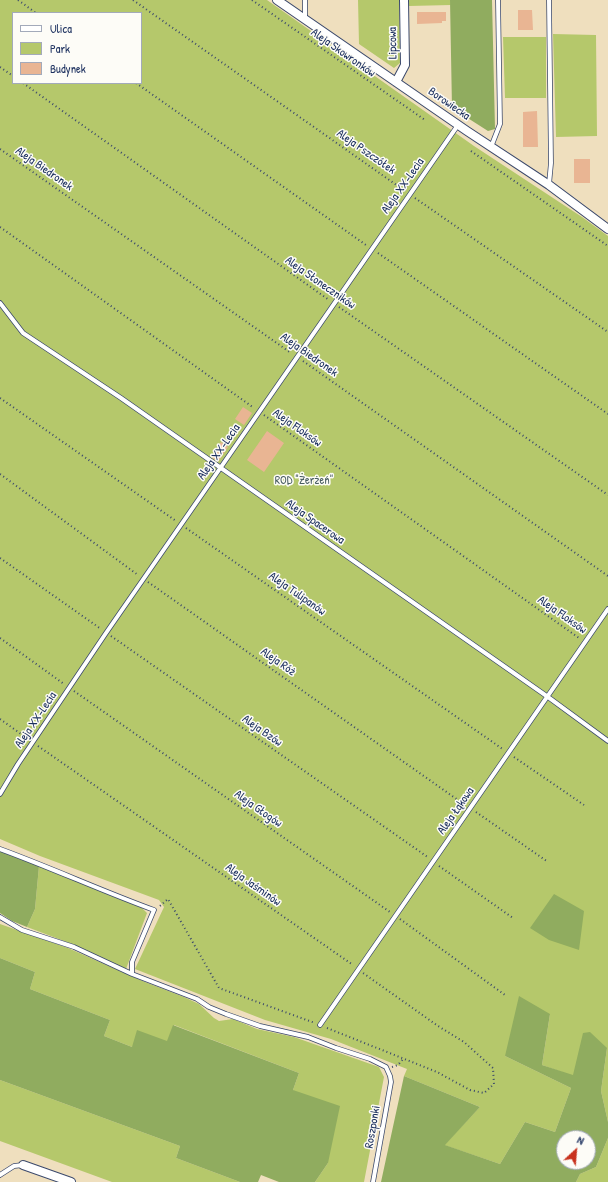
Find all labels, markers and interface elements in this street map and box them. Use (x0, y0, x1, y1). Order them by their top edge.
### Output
legend (12, 12, 142, 84)
text: Ulica (50, 20, 72, 37)
street label: Aleja Skowronków (308, 26, 378, 80)
street label: Lipcowa (386, 27, 400, 59)
text: Park (50, 40, 70, 57)
text: Budynek (50, 60, 86, 77)
street label: Borowiecka (425, 84, 473, 124)
street label: Aleja Pszczółek (334, 126, 398, 178)
street label: Aleja Biedronek (12, 144, 76, 194)
street label: Aleja XX-Lecia (379, 155, 427, 217)
street label: Aleja Słoneczników (282, 253, 358, 313)
street label: Aleja Biedronek (277, 330, 341, 380)
street label: Aleja Floksów (270, 406, 324, 450)
street label: Aleja XX-Lecia (195, 421, 243, 483)
park label: ROD "Żerżeń" (275, 474, 333, 488)
street label: Aleja Spacerowa (283, 496, 347, 548)
street label: Aleja Tulipanów (266, 569, 328, 619)
street label: Aleja Floksów (535, 593, 589, 637)
street label: Aleja Róż (258, 645, 298, 679)
street label: Aleja XX-Lecia (12, 689, 60, 751)
street label: Aleja Bzów (239, 712, 285, 750)
street label: Aleja Łąkowa (435, 785, 477, 837)
street label: Aleja Głogów (231, 787, 285, 831)
street label: Aleja Jaśminów (222, 861, 284, 909)
street label: Roszponki (362, 1105, 384, 1149)
north arrow (556, 1130, 596, 1170)
text: N (575, 1133, 587, 1148)

